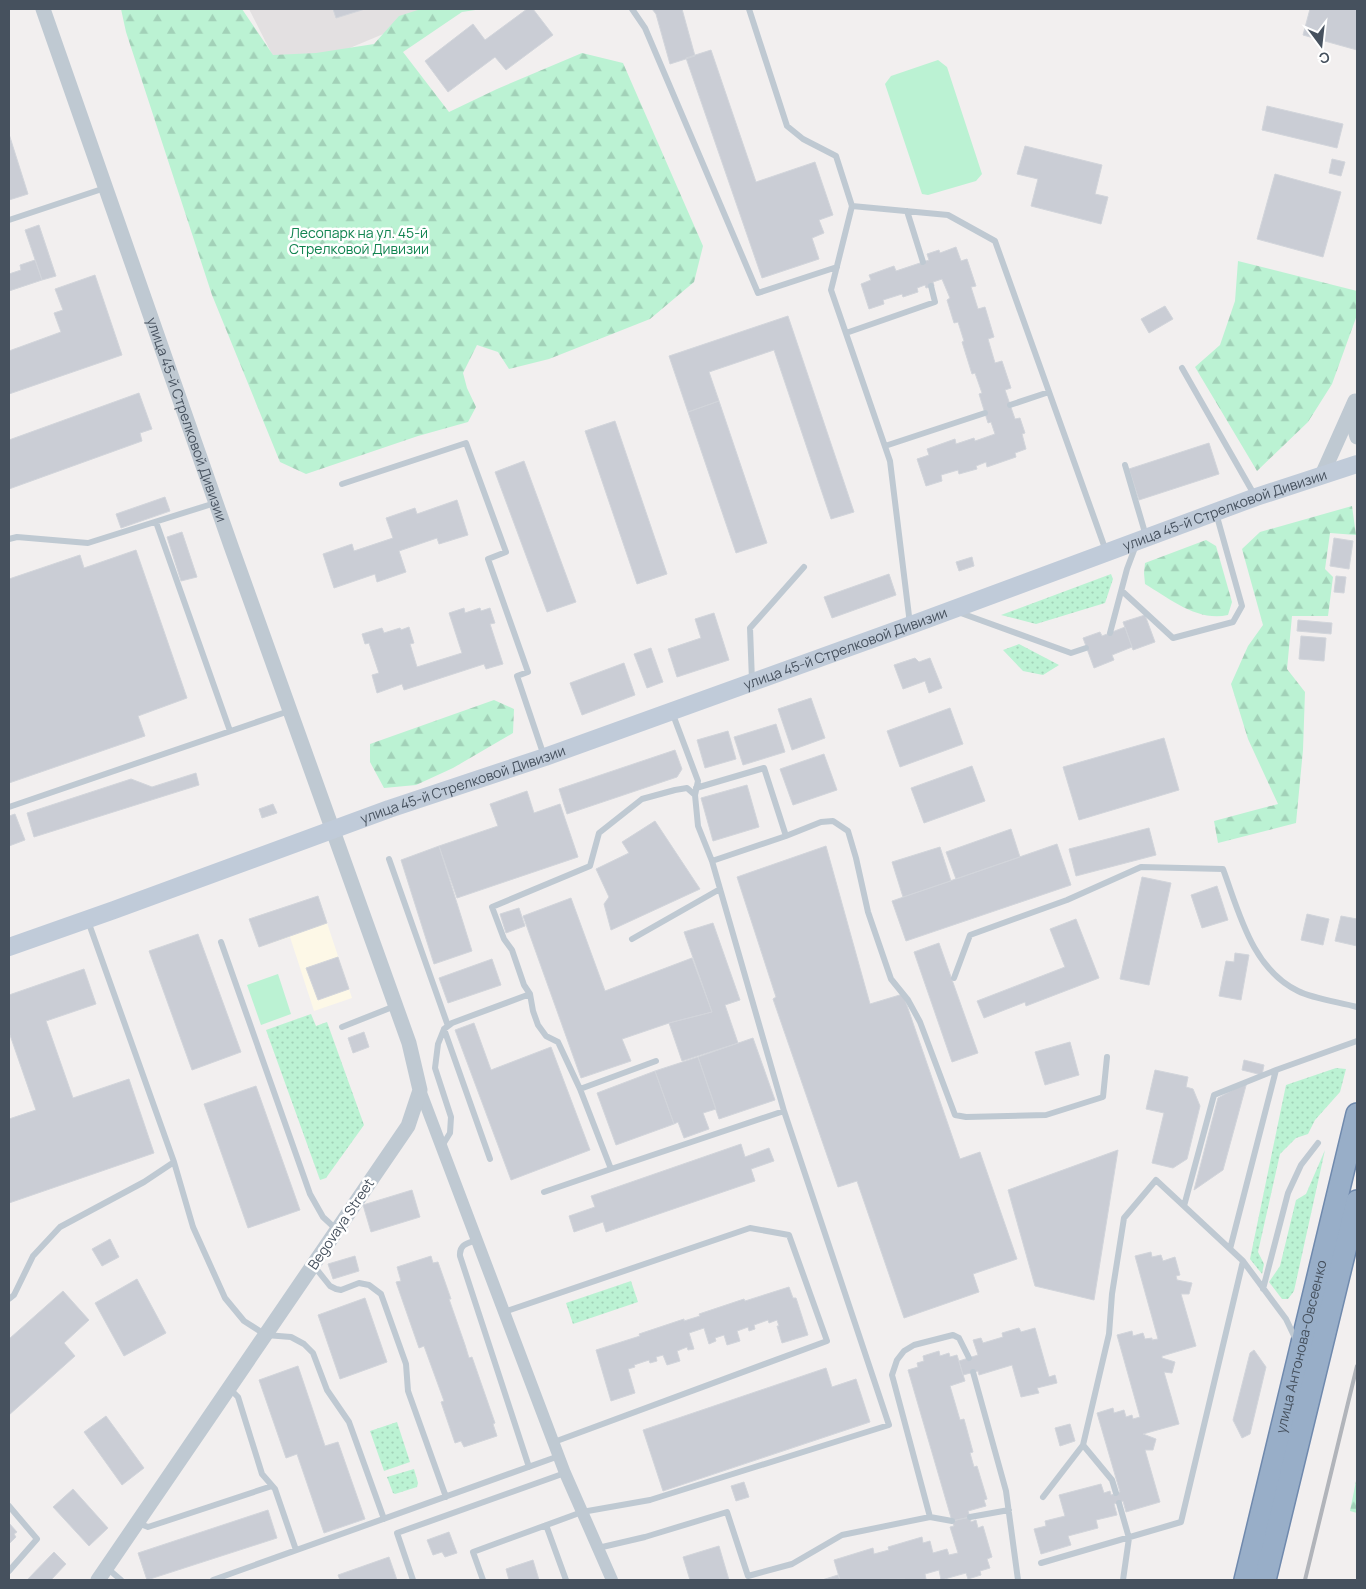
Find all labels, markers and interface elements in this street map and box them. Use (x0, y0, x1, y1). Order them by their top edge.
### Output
north arrow (1296, 20, 1346, 70)
text: С (1317, 48, 1332, 69)
park label: Лесопарк на ул. 45-й Стрелковой Дивизии (289, 223, 429, 258)
street label: улица 45-й Стрелковой Дивизии (143, 315, 232, 524)
street label: улица 45-й Стрелковой Дивизии (1120, 465, 1329, 555)
street label: улица 45-й Стрелковой Дивизии (741, 602, 950, 694)
street label: улица 45-й Стрелковой Дивизии (357, 740, 568, 828)
street label: Begovaya Street (303, 1174, 378, 1273)
street label: улица Антонова-Овсеенко (1271, 1258, 1331, 1435)

